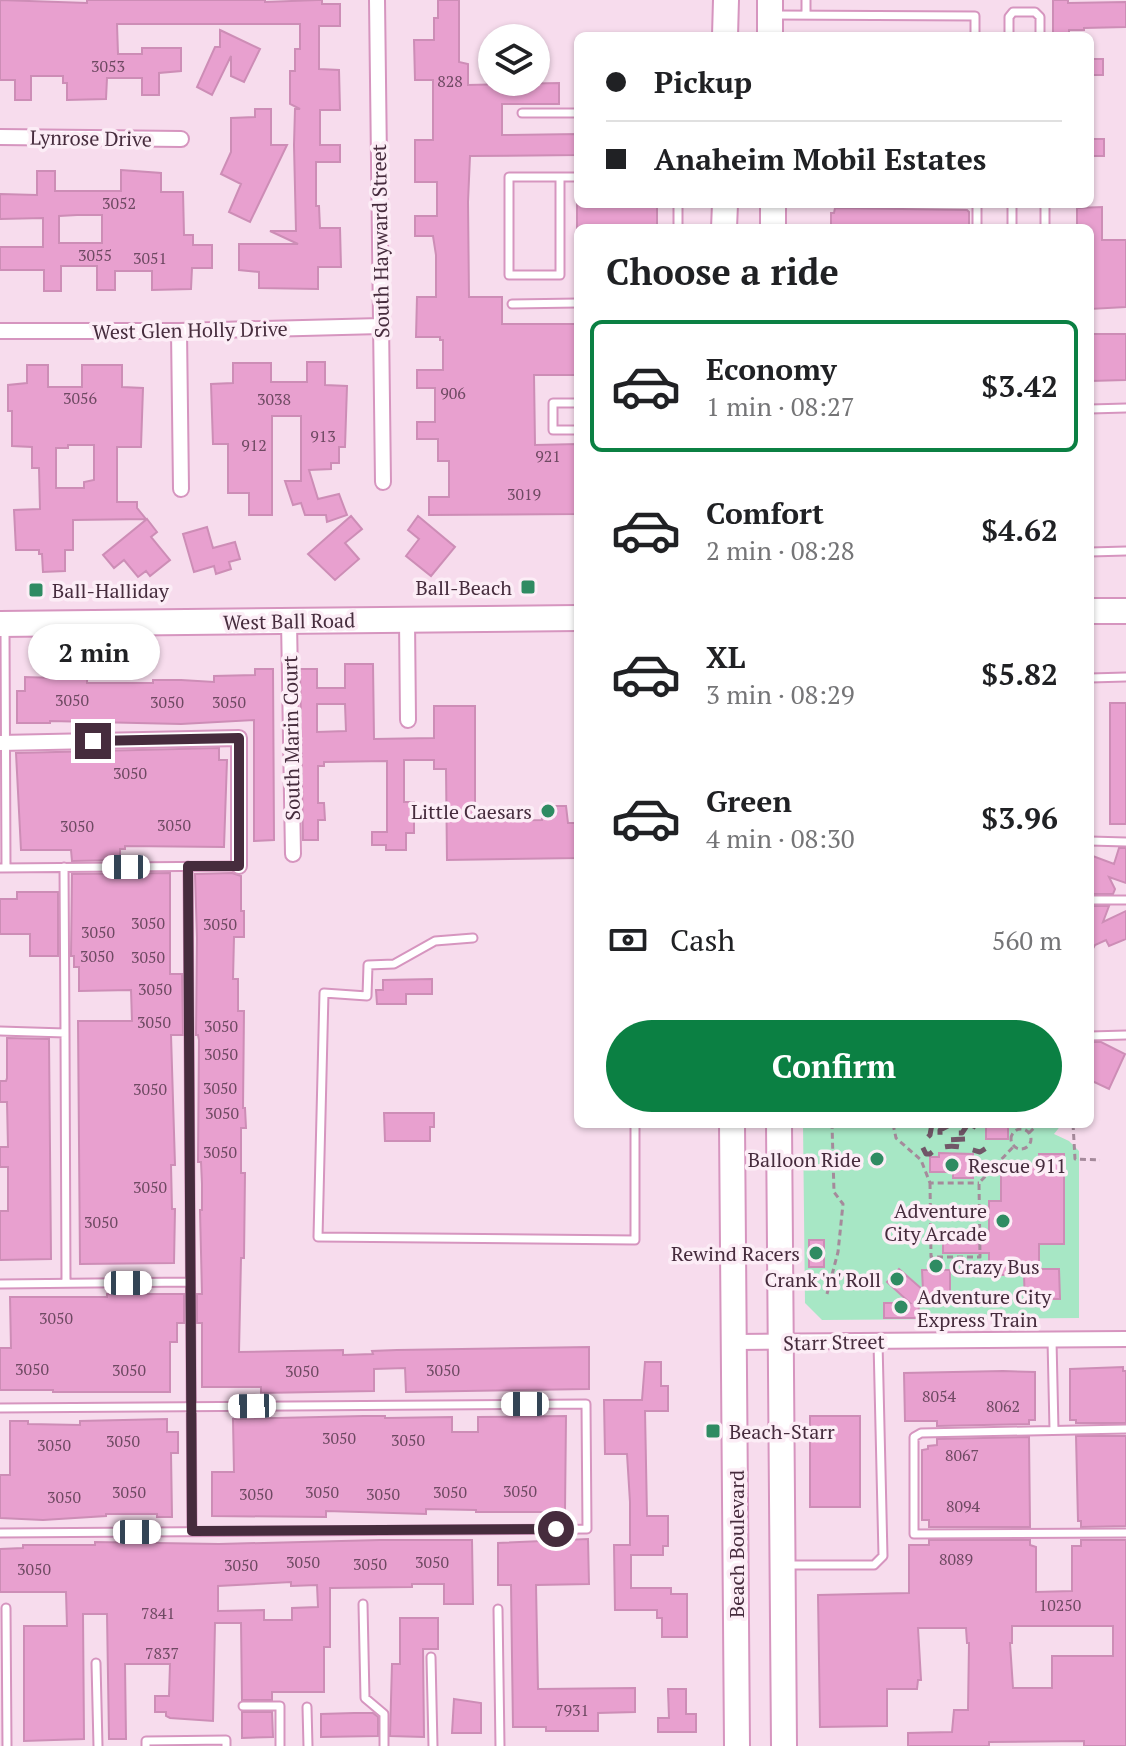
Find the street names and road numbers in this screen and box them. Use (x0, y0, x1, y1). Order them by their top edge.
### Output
street label: Lynrose Drive (30, 123, 152, 153)
street label: South Hayward Street (365, 143, 395, 338)
street label: West Glen Holly Drive (92, 315, 288, 345)
street label: West Ball Road (223, 606, 355, 636)
street label: South Marin Court (276, 655, 306, 821)
street label: Starr Street (783, 1328, 886, 1356)
street label: Beach Boulevard (723, 1470, 750, 1618)

